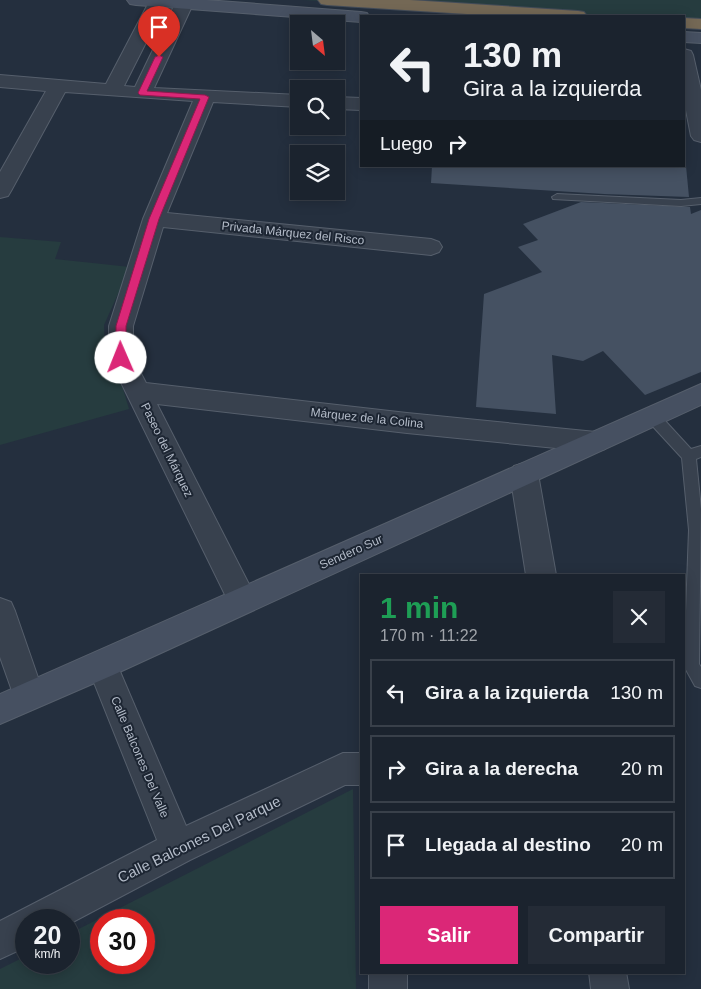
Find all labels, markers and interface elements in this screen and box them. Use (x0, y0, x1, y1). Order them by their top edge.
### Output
pin (138, 6, 180, 57)
icon: arrive (145, 13, 173, 41)
north arrow (290, 15, 345, 70)
map controls (290, 15, 345, 200)
icon: left (380, 35, 445, 100)
text: 130 m (463, 35, 562, 74)
text: Gira a la izquierda (463, 76, 642, 101)
button: search (290, 80, 345, 135)
icon: right (443, 130, 471, 158)
text: Luego (380, 133, 433, 154)
button: layers (290, 145, 345, 200)
street label: Privada Márquez del Risco (221, 219, 365, 247)
position arrow (94, 331, 146, 383)
street label: Paseo del Márquez (138, 400, 196, 500)
street label: Márquez de la Colina (310, 405, 424, 431)
street label: Sendero Sur (317, 532, 385, 572)
text: 1 min (380, 591, 458, 624)
button: close (613, 591, 665, 643)
text: 170 m · 11:22 (380, 627, 478, 644)
icon: left (382, 679, 410, 707)
text: Gira a la izquierda (425, 682, 589, 703)
text: 130 m (610, 682, 663, 703)
street label: Calle Balcones Del Valle (108, 694, 172, 820)
icon: right (382, 755, 410, 783)
text: Gira a la derecha (425, 758, 578, 779)
text: 20 m (621, 758, 663, 779)
street label: Calle Balcones Del Parque (115, 792, 283, 886)
icon: arrive (382, 831, 410, 859)
text: Llegada al destino (425, 834, 591, 855)
text: 20 m (621, 834, 663, 855)
button: Salir (380, 906, 518, 964)
button: Compartir (528, 906, 665, 964)
speed limit sign: 30 (90, 909, 155, 974)
text: 20 (34, 921, 61, 949)
text: km/h (34, 947, 61, 961)

